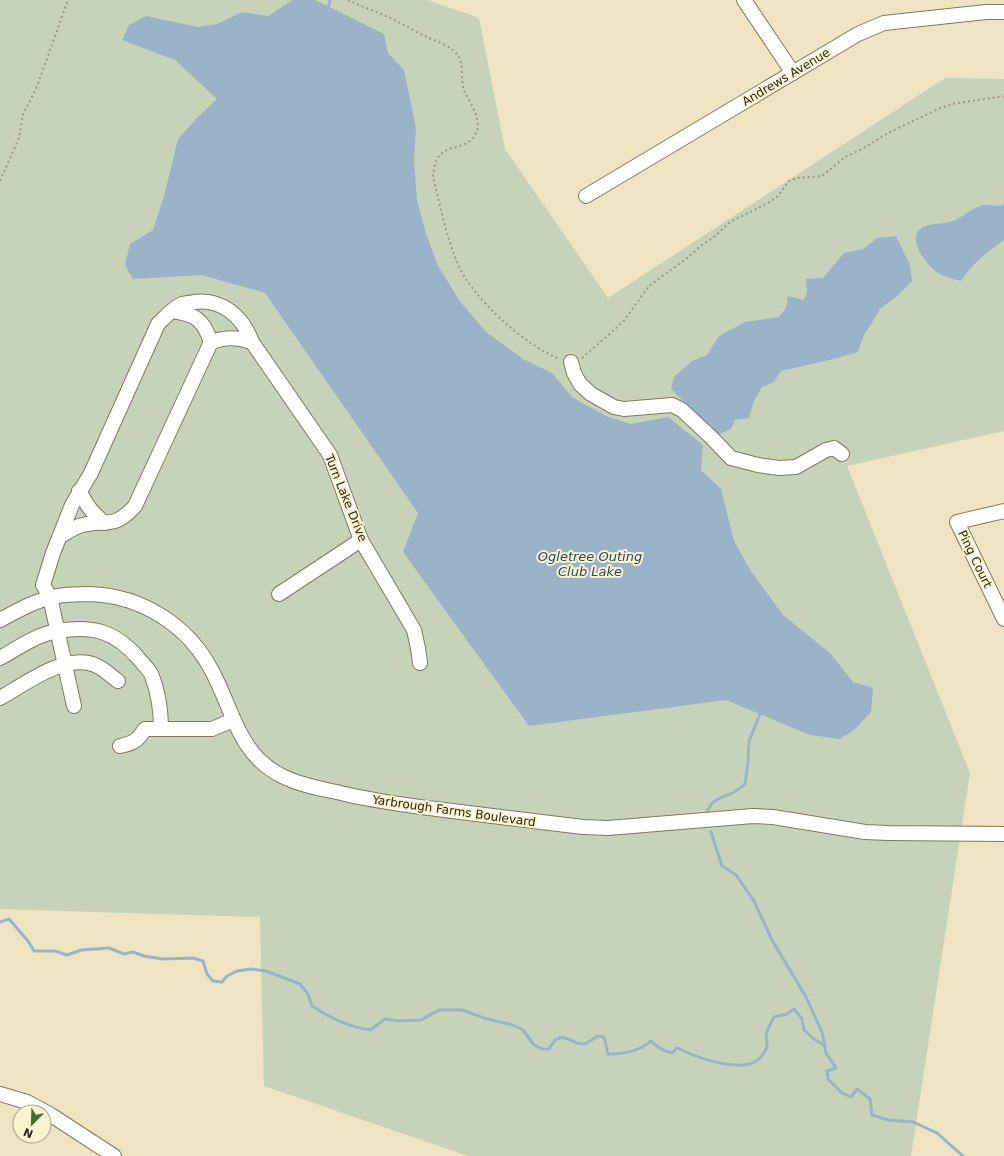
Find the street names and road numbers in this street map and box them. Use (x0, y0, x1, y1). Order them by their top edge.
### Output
street label: Andrews Avenue (740, 45, 832, 109)
street label: Turn Lake Drive (322, 451, 370, 544)
street label: Ping Court (955, 528, 995, 590)
street label: Yarbrough Farms Boulevard (371, 792, 536, 829)

